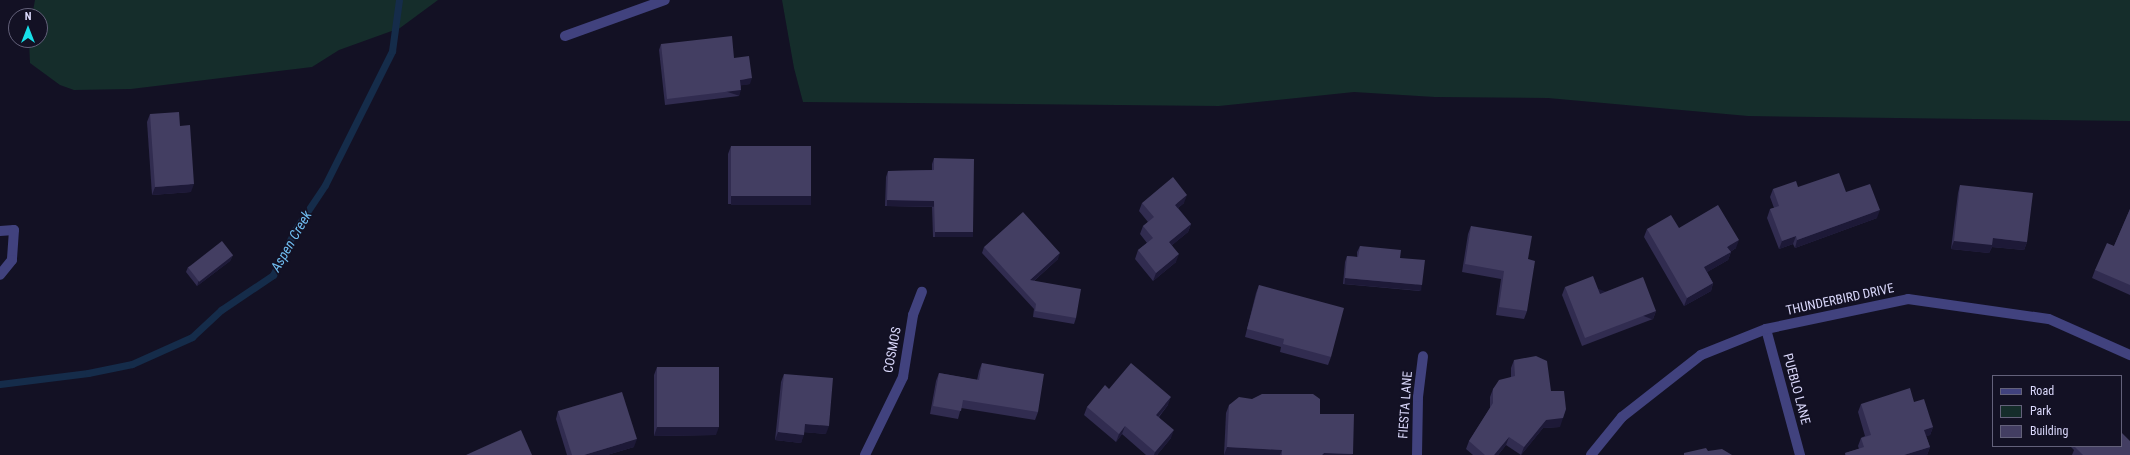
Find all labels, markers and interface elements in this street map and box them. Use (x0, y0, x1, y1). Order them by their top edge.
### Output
north arrow (8, 8, 48, 48)
text: N (25, 10, 31, 23)
water label: Aspen Creek (267, 208, 315, 274)
street label: THUNDERBIRD DRIVE (1785, 281, 1895, 319)
street label: COSMOS (881, 326, 905, 374)
street label: PUEBLO LANE (1779, 352, 1813, 426)
street label: FIESTA LANE (1396, 371, 1416, 439)
legend (1992, 375, 2122, 447)
text: Road (2030, 384, 2054, 398)
text: Park (2030, 404, 2051, 418)
text: Building (2030, 424, 2068, 438)

